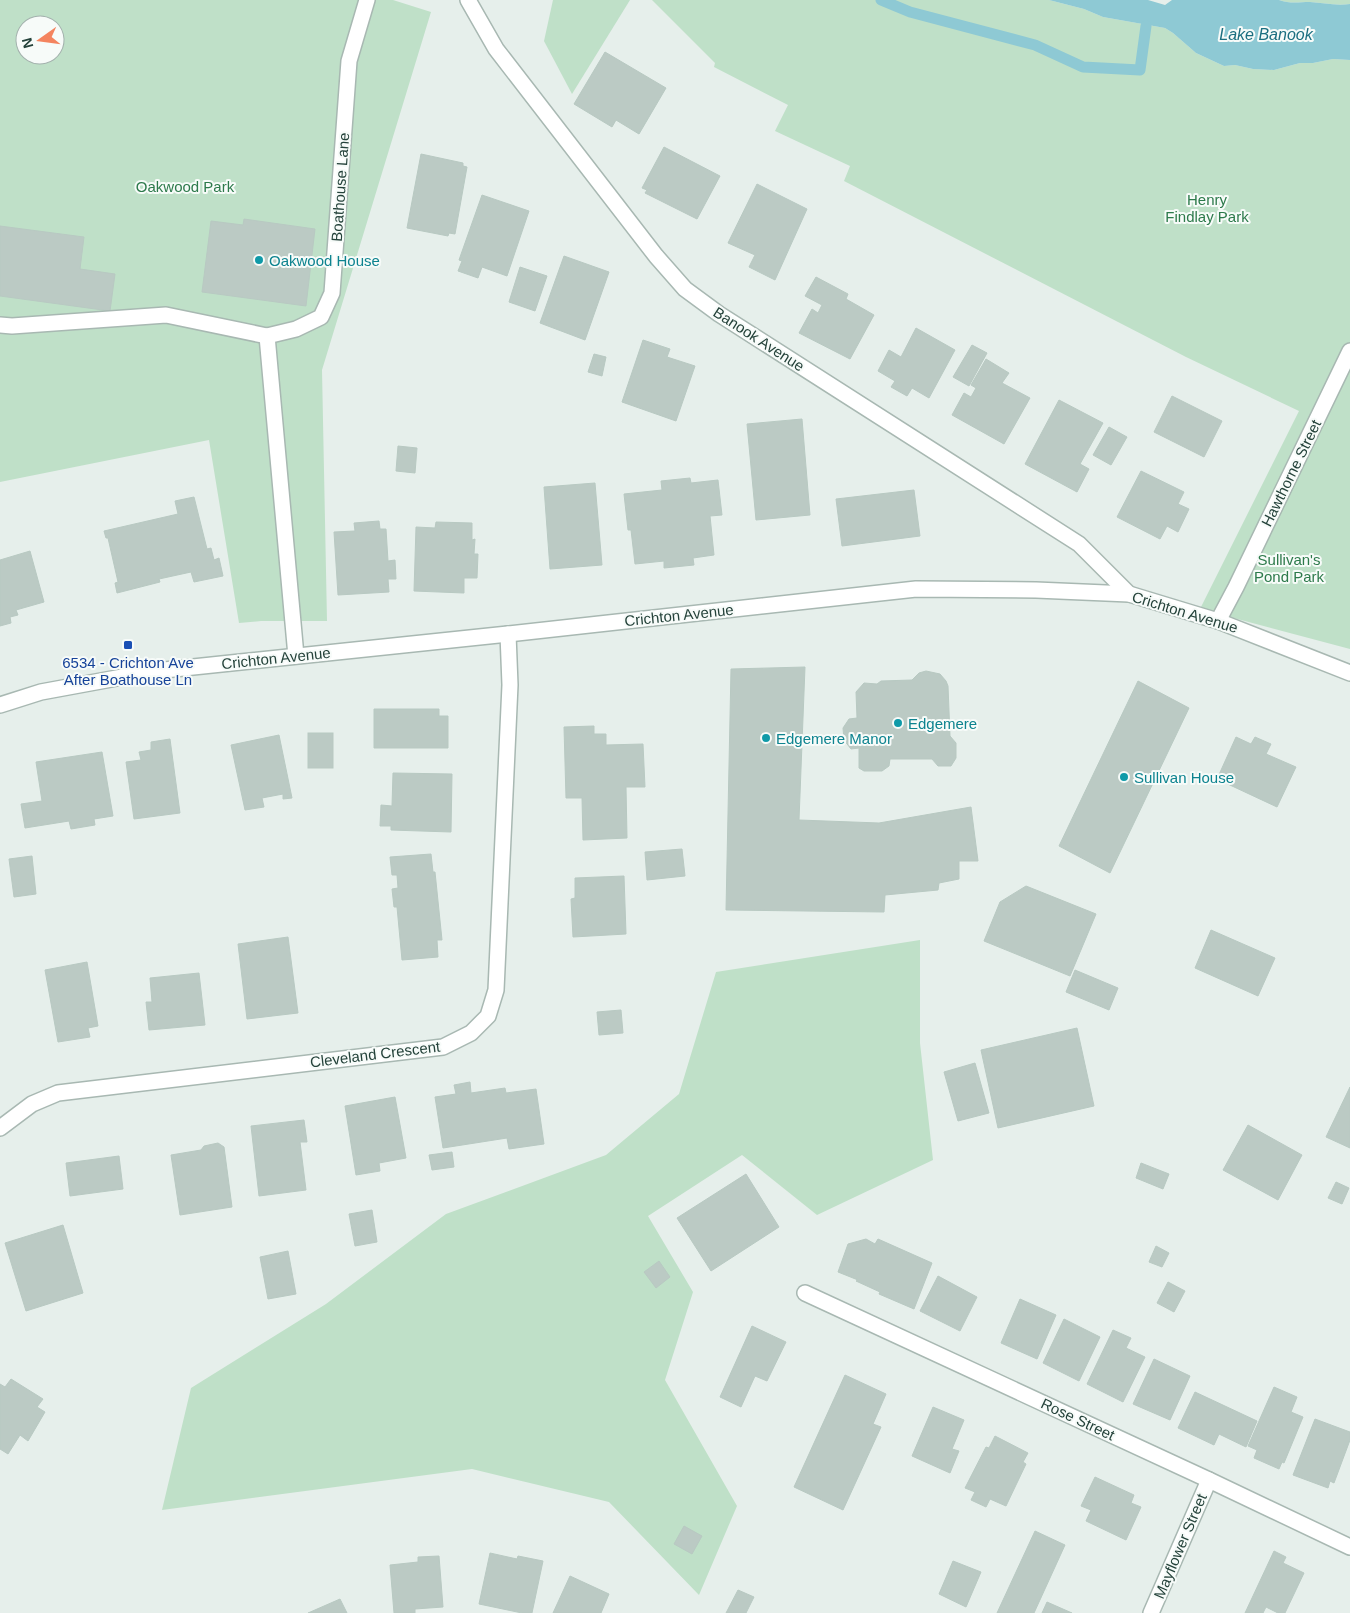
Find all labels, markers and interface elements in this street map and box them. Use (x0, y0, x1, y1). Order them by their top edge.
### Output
north arrow (15, 15, 65, 65)
water label: Lake Banook (1219, 26, 1314, 43)
text: N (18, 36, 36, 50)
street label: Boathouse Lane (328, 132, 352, 242)
park label: Oakwood Park (136, 178, 235, 195)
park label: Henry Findlay Park (1165, 191, 1249, 225)
place label: Oakwood House (269, 252, 380, 269)
marker: Oakwood House (253, 254, 265, 266)
street label: Banook Avenue (710, 303, 808, 375)
street label: Hawthorne Street (1258, 416, 1325, 529)
park label: Sullivan's Pond Park (1254, 551, 1325, 585)
street label: Crichton Avenue (1130, 588, 1240, 636)
street label: Crichton Avenue (624, 601, 734, 629)
marker: 6534 - Crichton Ave After Boathouse Ln (122, 639, 134, 651)
street label: Crichton Avenue (221, 644, 331, 672)
place label: 6534 - Crichton Ave After Boathouse Ln (62, 654, 194, 688)
place label: Edgemere (908, 715, 977, 732)
marker: Edgemere (892, 717, 904, 729)
place label: Edgemere Manor (776, 730, 892, 747)
marker: Edgemere Manor (760, 732, 772, 744)
place label: Sullivan House (1134, 769, 1234, 786)
marker: Sullivan House (1118, 771, 1130, 783)
street label: Cleveland Crescent (309, 1037, 442, 1070)
street label: Rose Street (1039, 1395, 1118, 1444)
street label: Mayflower Street (1150, 1490, 1210, 1601)

